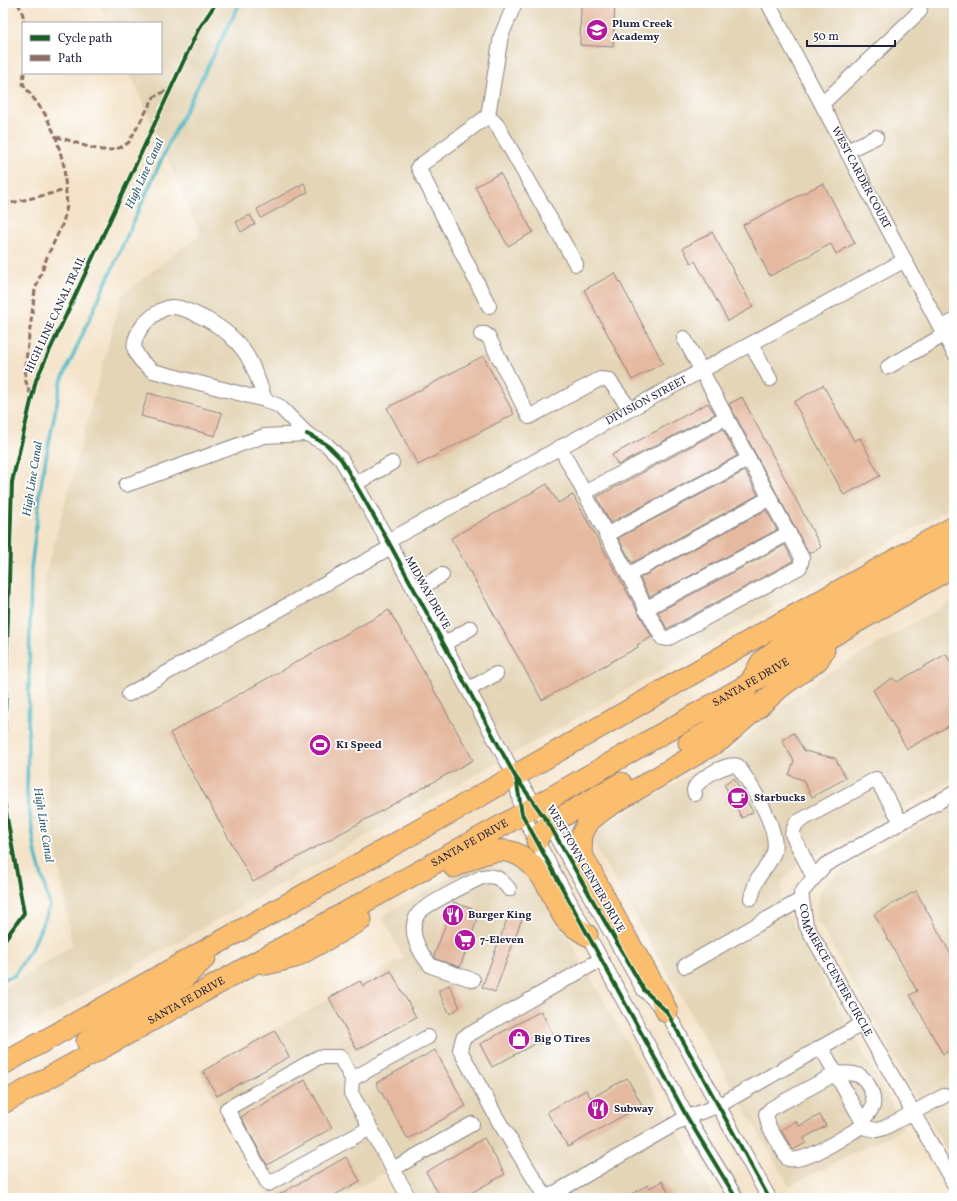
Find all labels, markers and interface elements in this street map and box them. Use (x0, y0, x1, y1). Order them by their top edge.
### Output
school or university icon: Plum Creek Academy (584, 17, 610, 43)
place label: Plum Creek Academy (612, 17, 673, 45)
legend (22, 22, 162, 74)
scale bar (807, 22, 895, 48)
text: 50 m (813, 29, 839, 45)
text: Cycle path (58, 31, 113, 47)
text: Path (58, 51, 82, 67)
street label: WEST CARDER COURT (828, 124, 895, 232)
water label: High Line Canal (122, 136, 168, 212)
street label: HIGH LINE CANAL TRAIL (22, 254, 90, 376)
street label: DIVISION STREET (603, 372, 690, 429)
water label: High Line Canal (19, 440, 47, 518)
street label: MIDWAY DRIVE (401, 554, 453, 632)
street label: SANTA FE DRIVE (710, 654, 792, 711)
sports icon: K1 Speed (307, 732, 333, 758)
place label: K1 Speed (336, 738, 382, 753)
cafe icon: Starbucks (725, 785, 751, 811)
water label: High Line Canal (29, 786, 57, 864)
place label: Starbucks (754, 791, 806, 806)
street label: WEST TOWN CENTER DRIVE (542, 802, 628, 936)
street label: SANTA FE DRIVE (428, 816, 511, 871)
restaurant icon: Burger King (440, 902, 466, 928)
street label: COMMERCE CENTER CIRCLE (795, 903, 876, 1040)
place label: Burger King (468, 908, 532, 923)
supermarket icon: 7-Eleven (452, 927, 478, 953)
place label: 7-Eleven (480, 933, 524, 948)
street label: SANTA FE DRIVE (145, 973, 228, 1028)
shop icon: Big O Tires (506, 1026, 532, 1052)
place label: Big O Tires (534, 1032, 590, 1047)
restaurant icon: Subway (585, 1096, 611, 1122)
place label: Subway (614, 1102, 654, 1117)

